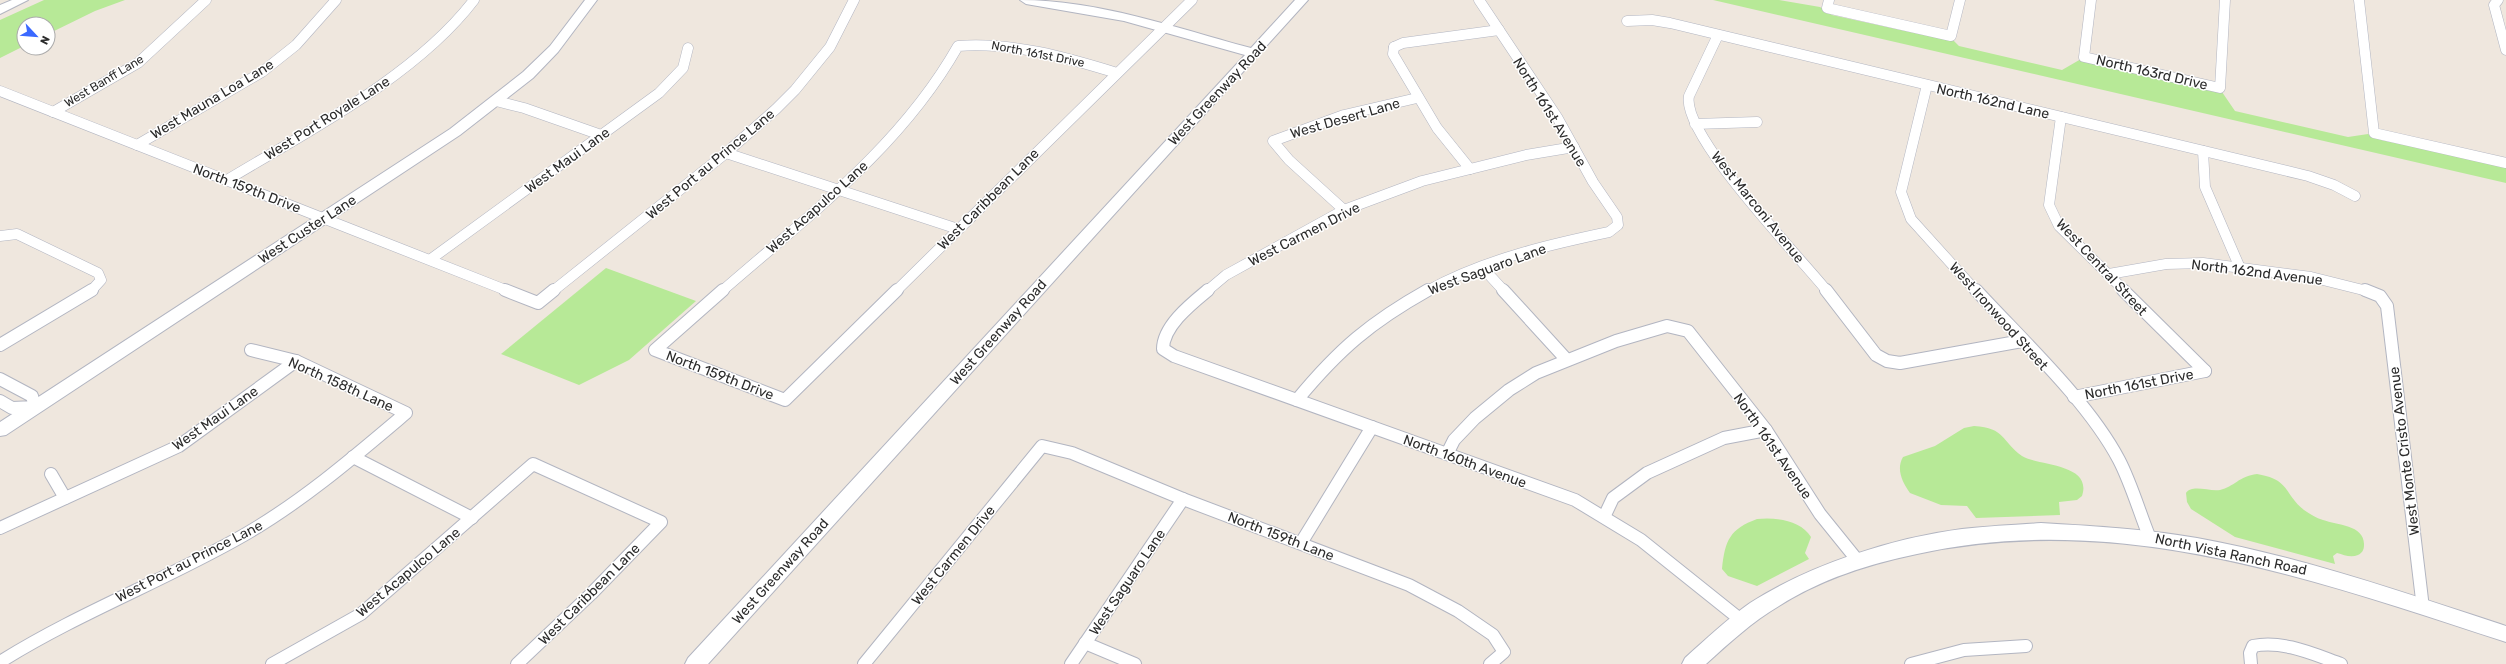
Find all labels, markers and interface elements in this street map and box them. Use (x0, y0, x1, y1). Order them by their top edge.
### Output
north arrow (16, 16, 56, 56)
text: N (37, 34, 52, 47)
street label: North 161st Drive (990, 38, 1086, 70)
street label: West Greenway Road (1165, 38, 1270, 149)
street label: North 163rd Drive (2094, 51, 2209, 94)
street label: West Banff Lane (62, 52, 146, 110)
street label: North 161st Avenue (1509, 55, 1590, 170)
street label: West Mauna Loa Lane (148, 56, 277, 143)
street label: West Port Royale Lane (261, 73, 393, 164)
street label: North 162nd Lane (1935, 80, 2051, 123)
street label: West Desert Lane (1288, 95, 1402, 142)
street label: West Port au Prince Lane (643, 105, 778, 223)
street label: West Maui Lane (522, 124, 613, 197)
street label: West Caribbean Lane (934, 145, 1043, 254)
street label: West Marconi Avenue (1707, 148, 1808, 267)
street label: West Acapulco Lane (763, 157, 872, 257)
street label: North 159th Drive (190, 160, 303, 217)
street label: West Custer Lane (255, 191, 360, 267)
street label: West Carmen Drive (1246, 199, 1363, 270)
street label: West Central Street (2052, 215, 2151, 320)
street label: West Saguaro Lane (1426, 240, 1549, 299)
street label: North 162nd Avenue (2190, 256, 2324, 289)
street label: West Ironwood Street (1946, 259, 2052, 374)
street label: West Greenway Road (947, 276, 1050, 389)
street label: North 159th Drive (663, 347, 776, 404)
street label: North 158th Lane (286, 354, 396, 415)
street label: West Monte Cristo Avenue (2386, 365, 2423, 536)
street label: North 161st Drive (2083, 366, 2195, 403)
street label: West Maui Lane (169, 382, 262, 454)
street label: North 161st Avenue (1730, 390, 1816, 503)
street label: North 160th Avenue (1401, 431, 1529, 492)
street label: West Carmen Drive (908, 502, 999, 608)
street label: North 159th Lane (1225, 508, 1337, 565)
street label: West Greenway Road (729, 515, 832, 628)
street label: West Port au Prince Lane (113, 517, 266, 606)
street label: West Acapulco Lane (353, 524, 464, 621)
street label: West Saguaro Lane (1086, 526, 1169, 639)
street label: North Vista Ranch Road (2153, 530, 2308, 579)
street label: West Caribbean Lane (535, 540, 644, 649)

